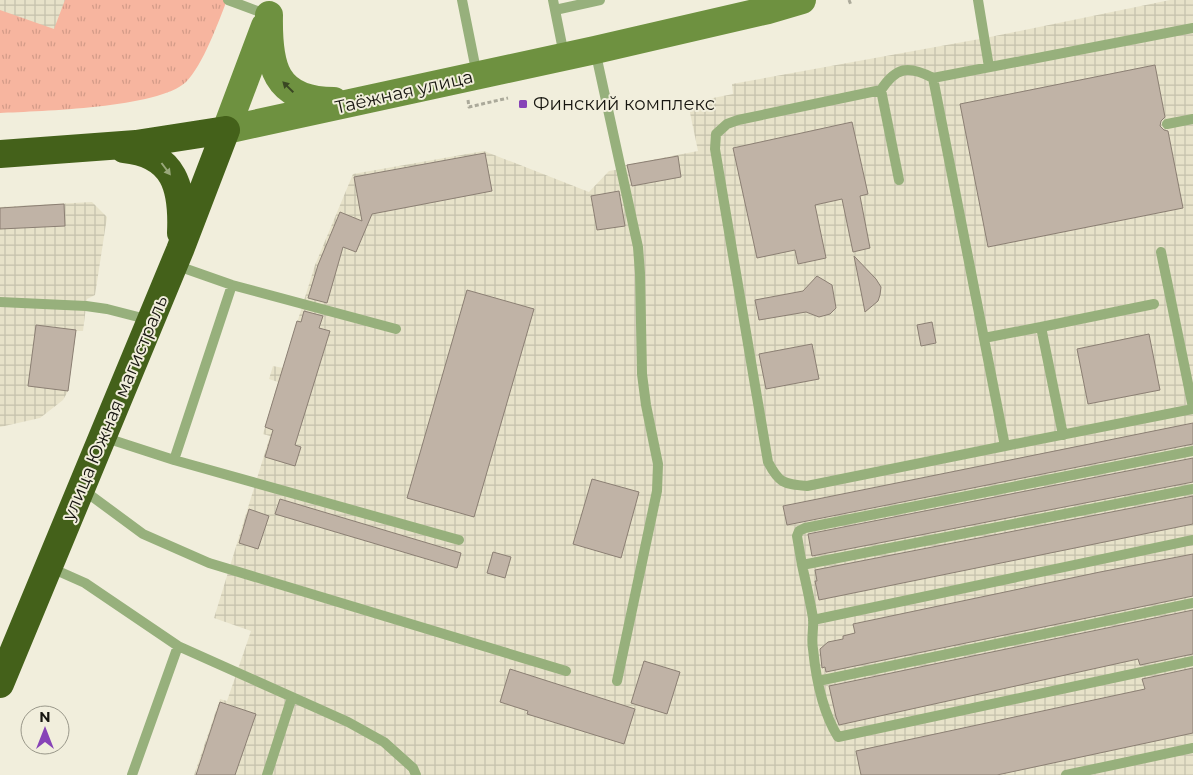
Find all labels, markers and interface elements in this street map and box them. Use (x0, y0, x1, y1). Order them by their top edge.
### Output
street label: Таёжная улица (333, 65, 475, 119)
one-way arrow (282, 81, 294, 93)
place label: Финский комплекс (533, 93, 715, 115)
marker: Финский комплекс (517, 98, 529, 110)
one-way arrow (161, 162, 172, 175)
street label: улица Южная магистраль (57, 292, 172, 525)
north arrow (20, 705, 70, 755)
text: N (39, 708, 51, 726)

